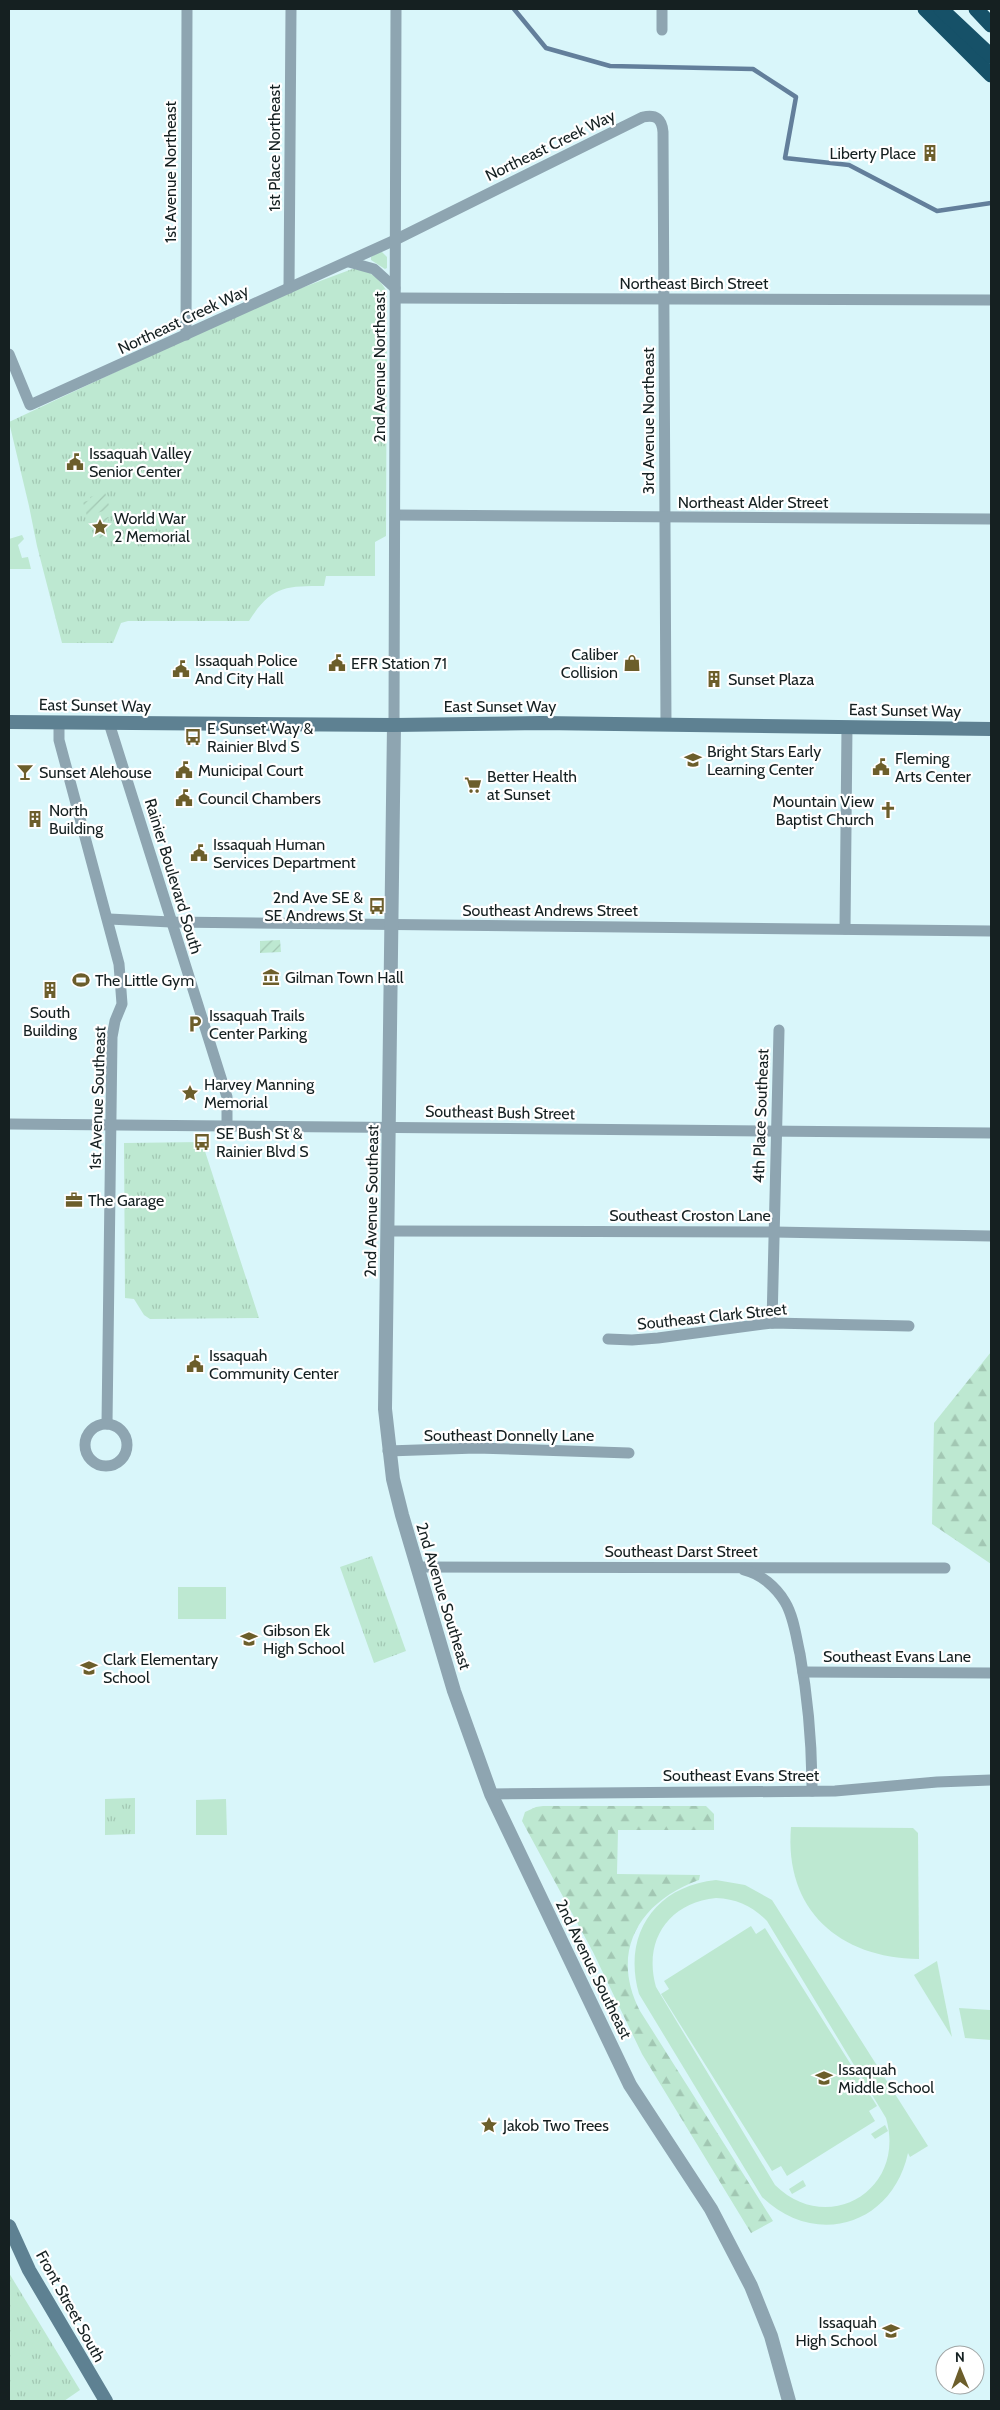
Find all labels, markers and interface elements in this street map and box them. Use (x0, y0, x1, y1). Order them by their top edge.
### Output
street label: 1st Place Northeast (265, 84, 284, 212)
street label: 1st Avenue Northeast (161, 100, 180, 243)
street label: Northeast Creek Way (482, 106, 618, 185)
building icon: Liberty Place (920, 143, 940, 163)
place label: Liberty Place (830, 144, 916, 163)
street label: Northeast Birch Street (620, 274, 769, 293)
street label: Northeast Creek Way (115, 281, 252, 358)
street label: 2nd Avenue Northeast (370, 291, 389, 443)
street label: 3rd Avenue Northeast (639, 347, 658, 495)
place label: Issaquah Valley Senior Center (89, 444, 192, 481)
public building icon: Issaquah Valley Senior Center (65, 452, 85, 472)
street label: Northeast Alder Street (678, 493, 829, 512)
place label: World War 2 Memorial (114, 509, 190, 546)
place icon: World War 2 Memorial (90, 517, 110, 537)
place label: Caliber Collision (561, 645, 619, 682)
place label: Issaquah Police And City Hall (195, 651, 297, 688)
public building icon: EFR Station 71 (327, 653, 347, 673)
shop icon: Caliber Collision (622, 653, 642, 673)
place label: EFR Station 71 (351, 654, 447, 673)
public building icon: Issaquah Police And City Hall (171, 659, 191, 679)
building icon: Sunset Plaza (704, 669, 724, 689)
place label: Sunset Plaza (728, 670, 814, 689)
street label: East Sunset Way (39, 695, 151, 716)
street label: East Sunset Way (444, 697, 556, 716)
street label: East Sunset Way (849, 700, 961, 721)
place label: E Sunset Way & Rainier Blvd S (207, 719, 313, 756)
bus stop icon: E Sunset Way & Rainier Blvd S (183, 727, 203, 747)
place label: Bright Stars Early Learning Center (707, 742, 821, 779)
place label: Fleming Arts Center (895, 749, 972, 786)
school or university icon: Bright Stars Early Learning Center (683, 750, 703, 770)
public building icon: Fleming Arts Center (871, 757, 891, 777)
public building icon: Municipal Court (174, 760, 194, 780)
place label: Municipal Court (198, 761, 304, 780)
bar icon: Sunset Alehouse (15, 762, 35, 782)
place label: Sunset Alehouse (39, 763, 152, 782)
place label: Better Health at Sunset (487, 767, 577, 804)
supermarket icon: Better Health at Sunset (463, 775, 483, 795)
public building icon: Council Chambers (174, 788, 194, 808)
place label: Council Chambers (198, 789, 321, 808)
place label: Mountain View Baptist Church (773, 792, 874, 829)
street label: Rainier Boulevard South (141, 796, 206, 956)
church icon: Mountain View Baptist Church (878, 800, 898, 820)
place label: North Building (49, 801, 104, 838)
building icon: North Building (25, 809, 45, 829)
place label: Issaquah Human Services Department (213, 835, 356, 872)
public building icon: Issaquah Human Services Department (189, 843, 209, 863)
place label: 2nd Ave SE & SE Andrews St (264, 888, 364, 925)
bus stop icon: 2nd Ave SE & SE Andrews St (367, 896, 387, 916)
street label: Southeast Andrews Street (462, 901, 638, 920)
museum icon: Gilman Town Hall (261, 967, 281, 987)
place label: Gilman Town Hall (285, 968, 404, 987)
sports icon: The Little Gym (71, 970, 91, 990)
place label: The Little Gym (95, 971, 194, 990)
building icon: South Building (40, 980, 60, 1000)
place label: South Building (23, 1003, 78, 1040)
place label: Issaquah Trails Center Parking (209, 1006, 308, 1043)
parking icon: Issaquah Trails Center Parking (185, 1014, 205, 1034)
street label: 1st Avenue Southeast (85, 1025, 110, 1170)
street label: 4th Place Southeast (749, 1048, 772, 1184)
place label: Harvey Manning Memorial (204, 1075, 315, 1112)
place icon: Harvey Manning Memorial (180, 1083, 200, 1103)
street label: Southeast Bush Street (425, 1102, 576, 1123)
place label: SE Bush St & Rainier Blvd S (216, 1124, 309, 1161)
street label: 2nd Avenue Southeast (361, 1124, 382, 1277)
bus stop icon: SE Bush St & Rainier Blvd S (192, 1132, 212, 1152)
office icon: The Garage (64, 1190, 84, 1210)
place label: The Garage (88, 1191, 164, 1210)
street label: Southeast Croston Lane (609, 1206, 771, 1225)
street label: Southeast Clark Street (636, 1299, 788, 1334)
place label: Issaquah Community Center (209, 1346, 339, 1383)
public building icon: Issaquah Community Center (185, 1354, 205, 1374)
street label: Southeast Donnelly Lane (424, 1426, 594, 1445)
street label: 2nd Avenue Southeast (412, 1520, 475, 1672)
street label: Southeast Darst Street (604, 1542, 758, 1561)
place label: Gibson Ek High School (263, 1621, 345, 1658)
school or university icon: Gibson Ek High School (239, 1629, 259, 1649)
street label: Southeast Evans Lane (823, 1647, 971, 1666)
place label: Clark Elementary School (103, 1650, 218, 1687)
school or university icon: Clark Elementary School (79, 1658, 99, 1678)
street label: Southeast Evans Street (663, 1766, 820, 1785)
street label: 2nd Avenue Southeast (552, 1896, 636, 2043)
place label: Issaquah Middle School (838, 2060, 934, 2097)
school or university icon: Issaquah Middle School (814, 2068, 834, 2088)
place icon: Jakob Two Trees (479, 2115, 499, 2135)
place label: Jakob Two Trees (502, 2116, 609, 2135)
street label: Front Street South (32, 2247, 109, 2365)
place label: Issaquah High School (796, 2313, 877, 2350)
school or university icon: Issaquah High School (881, 2321, 901, 2341)
north arrow (935, 2345, 985, 2395)
text: N (955, 2348, 965, 2366)

